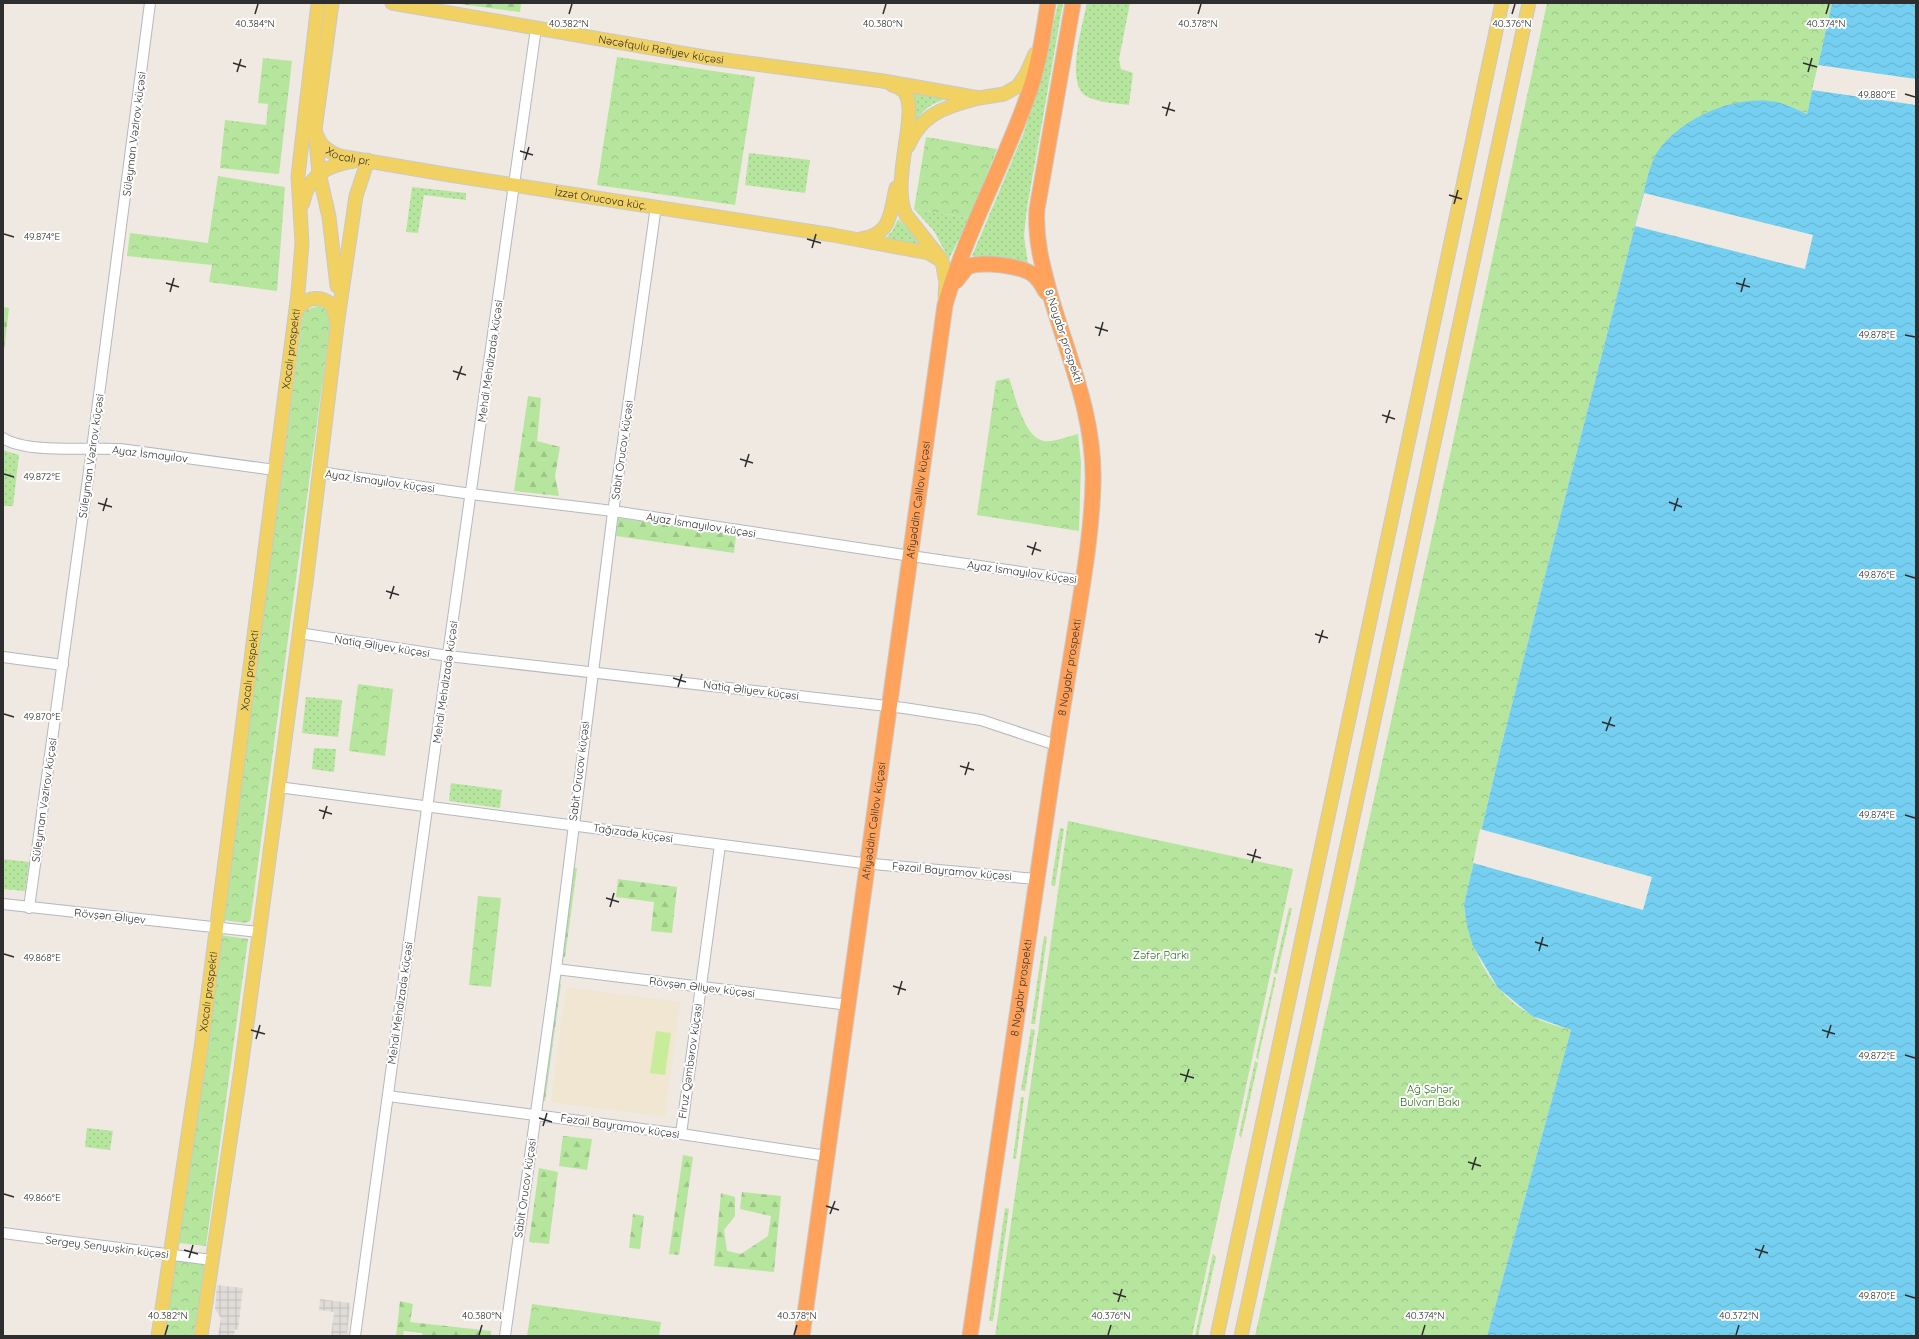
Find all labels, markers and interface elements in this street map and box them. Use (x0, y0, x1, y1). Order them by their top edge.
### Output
text: 40.384°N (235, 17, 275, 30)
text: 40.382°N (549, 17, 589, 30)
text: 40.380°N (863, 17, 903, 30)
text: 40.378°N (1178, 17, 1218, 30)
text: 40.376°N (1492, 17, 1532, 30)
text: 40.374°N (1807, 17, 1845, 30)
street label: Nəcəfqulu Rəfiyev küçəsi (597, 32, 725, 67)
street label: Süleyman Vəzirov küçəsi (119, 71, 149, 197)
text: 49.880°E (1858, 88, 1896, 101)
street label: Xocalı pr. (323, 144, 371, 168)
street label: İzzət Orucova küç. (554, 185, 648, 213)
text: 49.874°E (24, 230, 60, 243)
street label: 8 Noyabr prospekti (1042, 287, 1086, 385)
street label: Mehdi Mehdizadə küçəsi (474, 299, 506, 423)
street label: Xocalı prospekti (279, 308, 303, 390)
text: 49.878°E (1859, 328, 1896, 341)
street label: Süleyman Vəzirov küçəsi (75, 393, 107, 519)
street label: Sabit Orucov küçəsi (608, 399, 636, 501)
street label: Afiyəddin Cəlilov küçəsi (903, 440, 933, 560)
street label: Ayaz İsmayılov (111, 442, 189, 466)
street label: Ayaz İsmayılov küçəsi (324, 466, 436, 496)
text: 49.872°E (24, 470, 61, 483)
street label: Ayaz İsmayılov küçəsi (645, 509, 757, 541)
street label: Ayaz İsmayılov küçəsi (966, 557, 1078, 587)
text: 49.876°E (1859, 568, 1896, 581)
street label: 8 Noyabr prospekti (1055, 618, 1084, 717)
street label: Mehdi Mehdizadə küçəsi (429, 620, 461, 744)
street label: Xocalı prospekti (237, 629, 262, 711)
street label: Natiq Əliyev küçəsi (333, 632, 431, 660)
street label: Natiq Əliyev küçəsi (702, 677, 800, 703)
text: 49.870°E (23, 710, 61, 723)
street label: Sabit Orucov küçəsi (566, 720, 592, 822)
street label: Süleyman Vəzirov küçəsi (28, 737, 60, 863)
street label: Afiyəddin Cəlilov küçəsi (858, 761, 889, 881)
text: 49.874°E (1859, 808, 1895, 821)
street label: Tağızadə küçəsi (592, 820, 674, 846)
street label: Fəzail Bayramov küçəsi (892, 859, 1012, 883)
street label: Rövşən Əliyev (74, 905, 147, 927)
street label: 8 Noyabr prospekti (1007, 938, 1035, 1037)
street label: Mehdi Mehdizadə küçəsi (384, 941, 416, 1065)
park label: Zəfər Parkı (1133, 948, 1189, 962)
text: 49.868°E (23, 951, 61, 964)
street label: Xocalı prospekti (196, 951, 220, 1033)
street label: Rövşən Əliyev küçəsi (648, 974, 756, 1000)
street label: Firuz Qəmbərov küçəsi (675, 1003, 705, 1119)
text: 49.872°E (1859, 1049, 1896, 1062)
park label: Ağ Şəhər Bulvarı Bakı (1400, 1082, 1460, 1109)
street label: Fəzail Bayramov küçəsi (560, 1111, 680, 1141)
street label: Sabit Orucov küçəsi (511, 1137, 539, 1239)
text: 49.866°E (23, 1191, 61, 1204)
street label: Sergey Senyuşkin küçəsi (45, 1232, 169, 1262)
text: 49.870°E (1858, 1289, 1896, 1302)
text: 40.382°N (148, 1309, 188, 1322)
text: 40.380°N (462, 1309, 502, 1322)
text: 40.378°N (777, 1309, 817, 1322)
text: 40.376°N (1091, 1309, 1131, 1322)
text: 40.374°N (1406, 1309, 1444, 1322)
text: 40.372°N (1719, 1309, 1759, 1322)

